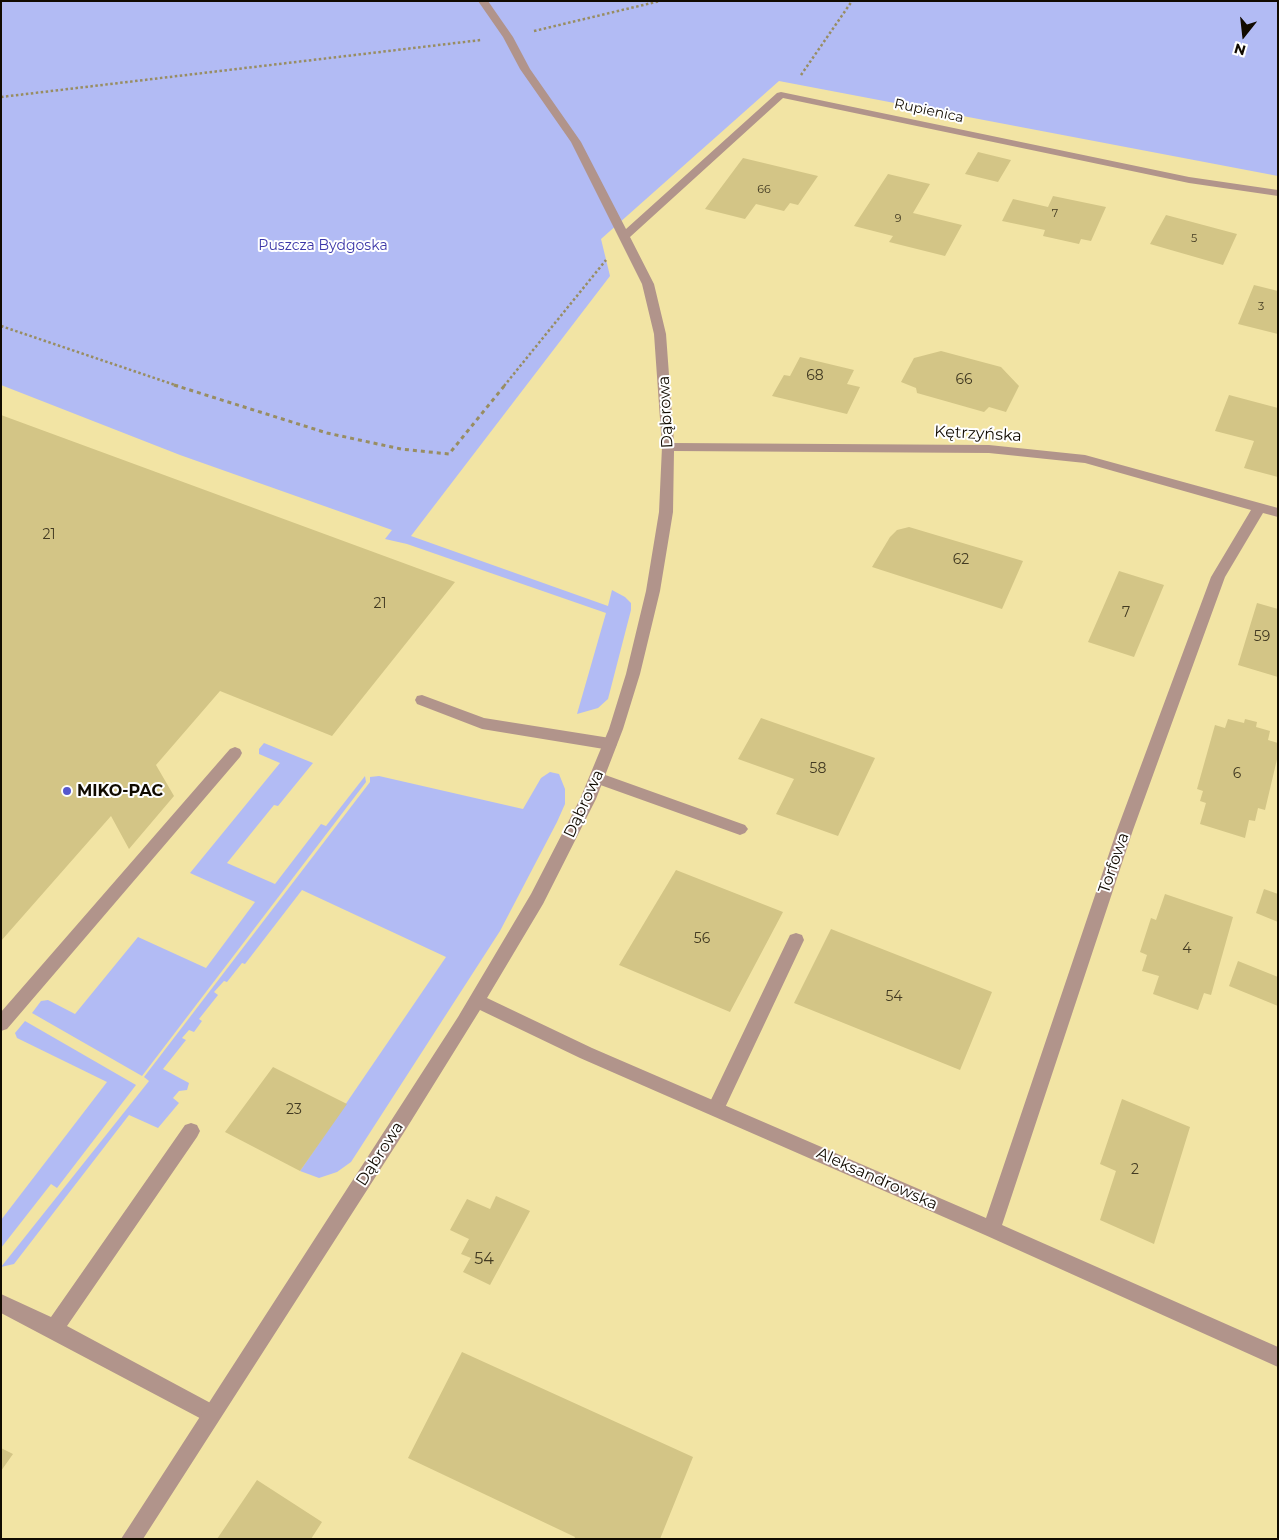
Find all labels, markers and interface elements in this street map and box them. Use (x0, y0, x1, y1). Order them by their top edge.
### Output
north arrow (1219, 10, 1269, 60)
text: N (1232, 39, 1248, 60)
street label: Rupienica (893, 95, 965, 127)
house number: 66 (757, 183, 771, 197)
house number: 7 (1052, 207, 1058, 221)
house number: 9 (895, 212, 901, 226)
house number: 5 (1191, 232, 1197, 246)
park label: Puszcza Bydgoska (258, 238, 388, 254)
house number: 3 (1258, 300, 1264, 314)
house number: 68 (806, 368, 824, 384)
house number: 66 (955, 372, 973, 388)
street label: Dąbrowa (655, 375, 677, 449)
street label: Kętrzyńska (934, 422, 1022, 446)
house number: 21 (42, 527, 56, 543)
house number: 62 (953, 552, 969, 568)
house number: 21 (373, 596, 387, 612)
house number: 7 (1122, 605, 1130, 621)
house number: 59 (1254, 629, 1270, 645)
house number: 58 (810, 761, 826, 777)
house number: 6 (1233, 766, 1241, 782)
street label: Dąbrowa (560, 767, 608, 841)
place label: MIKO-PAC (77, 781, 163, 801)
marker: MIKO-PAC (61, 785, 73, 797)
street label: Torfowa (1095, 830, 1133, 896)
house number: 56 (694, 931, 710, 947)
house number: 4 (1182, 941, 1192, 957)
house number: 54 (885, 989, 903, 1005)
house number: 23 (286, 1102, 302, 1118)
street label: Dąbrowa (352, 1118, 408, 1190)
street label: Aleksandrowska (814, 1144, 940, 1214)
house number: 2 (1131, 1162, 1139, 1178)
house number: 54 (474, 1249, 494, 1269)

